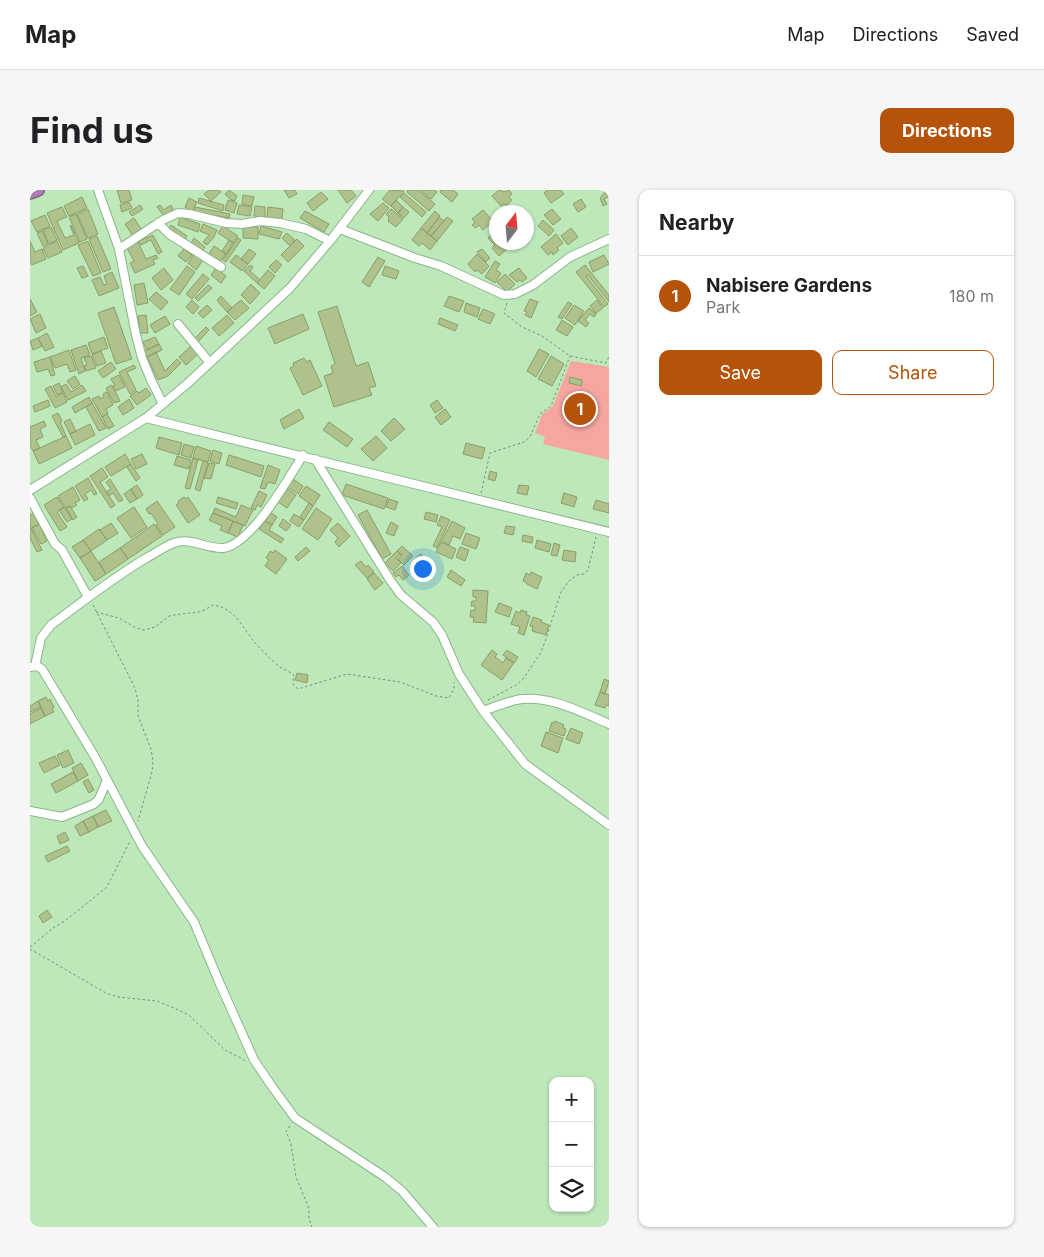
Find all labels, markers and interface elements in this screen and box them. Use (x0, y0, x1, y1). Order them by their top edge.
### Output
text: Map (25, 20, 76, 49)
text: Map (787, 24, 825, 45)
text: Directions (853, 24, 938, 45)
text: Saved (966, 24, 1019, 45)
button: Directions (880, 108, 1014, 153)
text: Find us (30, 109, 154, 151)
north arrow (489, 205, 534, 250)
text: Nearby (659, 210, 734, 235)
text: Nabisere Gardens (706, 274, 872, 297)
text: 1 (672, 286, 678, 306)
text: 180 m (949, 286, 994, 306)
text: Park (706, 297, 740, 317)
button: Save (659, 350, 822, 395)
button: Share (832, 350, 994, 395)
pin: 1 (564, 390, 596, 428)
your location (410, 556, 436, 582)
map controls (549, 1077, 594, 1212)
button: + (549, 1077, 594, 1122)
button: − (549, 1122, 594, 1167)
button: layers (549, 1167, 594, 1212)

